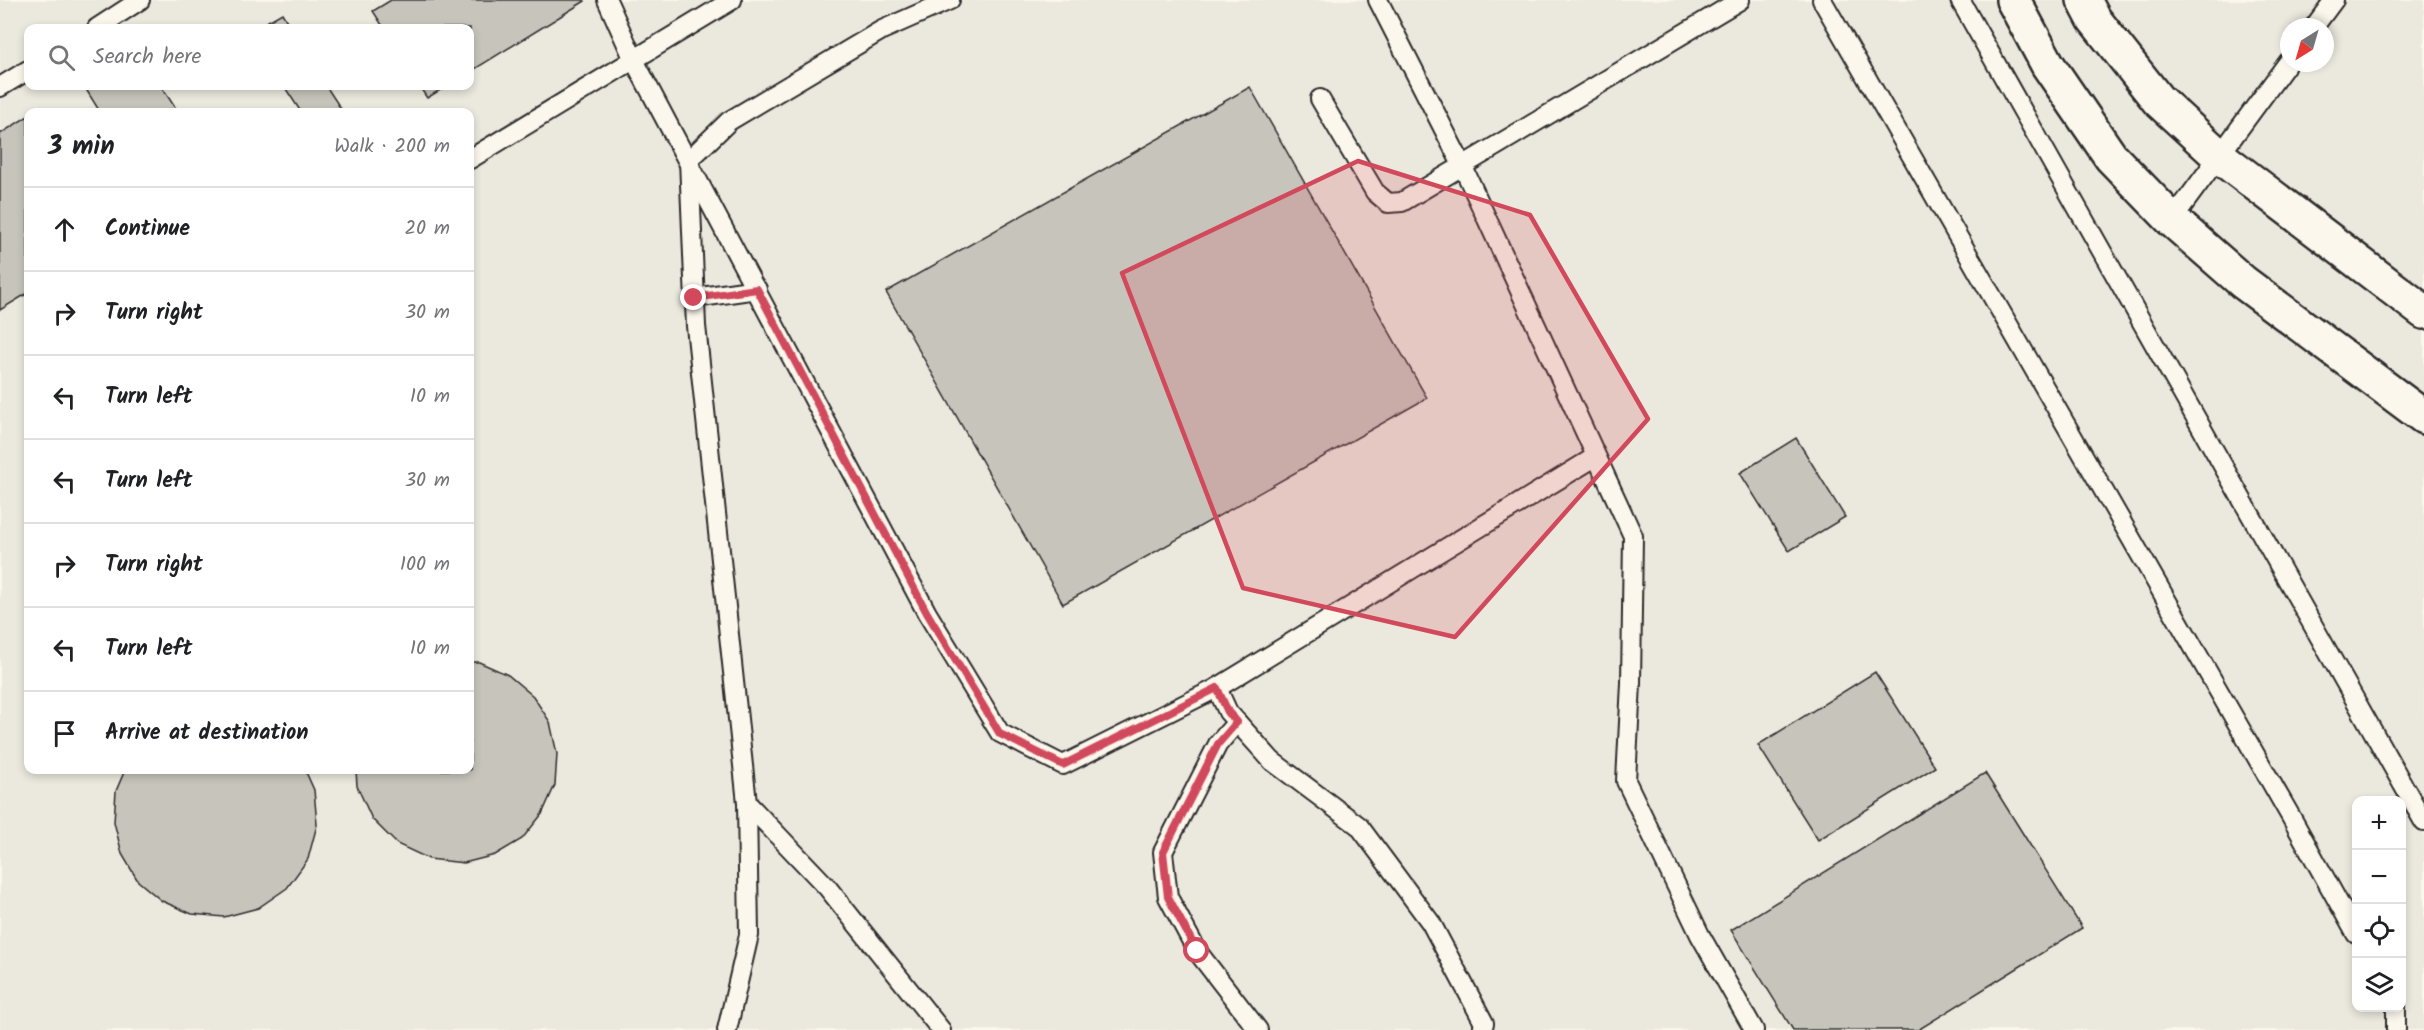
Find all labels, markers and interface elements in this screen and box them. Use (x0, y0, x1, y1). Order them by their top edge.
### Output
north arrow (2280, 18, 2334, 72)
search box (24, 24, 474, 90)
text: Search here (93, 40, 201, 75)
icon: search (45, 41, 78, 74)
text: 3 min (48, 126, 115, 168)
text: Walk · 200 m (334, 131, 450, 163)
text: Continue (105, 212, 190, 247)
icon: ahead (48, 213, 81, 246)
text: 20 m (404, 213, 450, 245)
route end (680, 284, 706, 310)
text: Turn right (105, 296, 203, 331)
icon: right (48, 297, 81, 330)
text: 30 m (405, 297, 450, 329)
text: Turn left (105, 380, 192, 415)
icon: left (48, 381, 81, 414)
text: 10 m (410, 381, 450, 413)
text: Turn left (105, 464, 192, 499)
icon: left (48, 465, 81, 498)
text: 30 m (405, 465, 450, 497)
text: Turn right (105, 548, 203, 583)
icon: right (48, 549, 81, 582)
text: 100 m (400, 549, 450, 581)
text: Turn left (105, 632, 192, 667)
icon: left (48, 633, 81, 666)
text: 10 m (410, 633, 450, 665)
text: Arrive at destination (105, 716, 308, 751)
icon: arrive (48, 717, 81, 750)
map controls (2352, 796, 2406, 1012)
button: + (2352, 796, 2406, 850)
button: − (2352, 850, 2406, 904)
button: locate (2352, 904, 2406, 958)
route start (1183, 937, 1209, 963)
button: layers (2352, 958, 2406, 1012)

